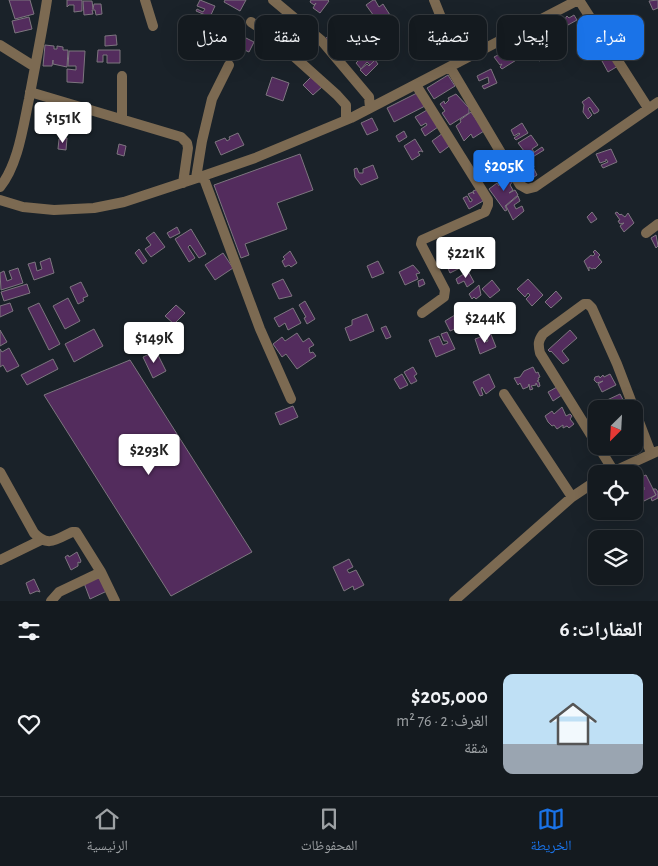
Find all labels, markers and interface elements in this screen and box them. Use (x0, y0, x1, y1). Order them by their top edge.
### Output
chip: منزل (178, 15, 245, 60)
chip: شقة (255, 15, 318, 60)
chip: جديد (328, 15, 399, 60)
chip: تصفية (409, 15, 487, 60)
chip: إيجار (497, 15, 567, 60)
chip: شراء (577, 15, 644, 60)
pin: $151K (28, 102, 98, 144)
text: $151K (46, 110, 80, 126)
pin: $205K (469, 150, 539, 192)
text: $205K (484, 158, 524, 174)
pin: $221K (431, 236, 501, 279)
text: $221K (447, 245, 485, 261)
pin: $244K (450, 302, 520, 344)
text: $244K (465, 310, 505, 326)
pin: $149K (119, 322, 189, 364)
text: $149K (135, 330, 173, 346)
north arrow (588, 400, 642, 455)
map controls (588, 400, 643, 585)
pin: $293K (114, 434, 184, 476)
text: $293K (130, 442, 168, 458)
button: locate (588, 465, 643, 520)
button: layers (588, 530, 643, 585)
icon: filters (15, 617, 43, 645)
text: العقارات: 6 (559, 619, 643, 640)
text: $205,000 (411, 686, 488, 707)
icon: home (543, 694, 603, 754)
icon: heart (15, 710, 43, 738)
text: الغرف: 2 · 76 m² (396, 713, 488, 729)
text: شقة (464, 740, 488, 756)
tab: الرئيسية (86, 805, 128, 859)
tab: المحفوظات (301, 805, 358, 859)
tab: الخريطة (530, 805, 572, 859)

